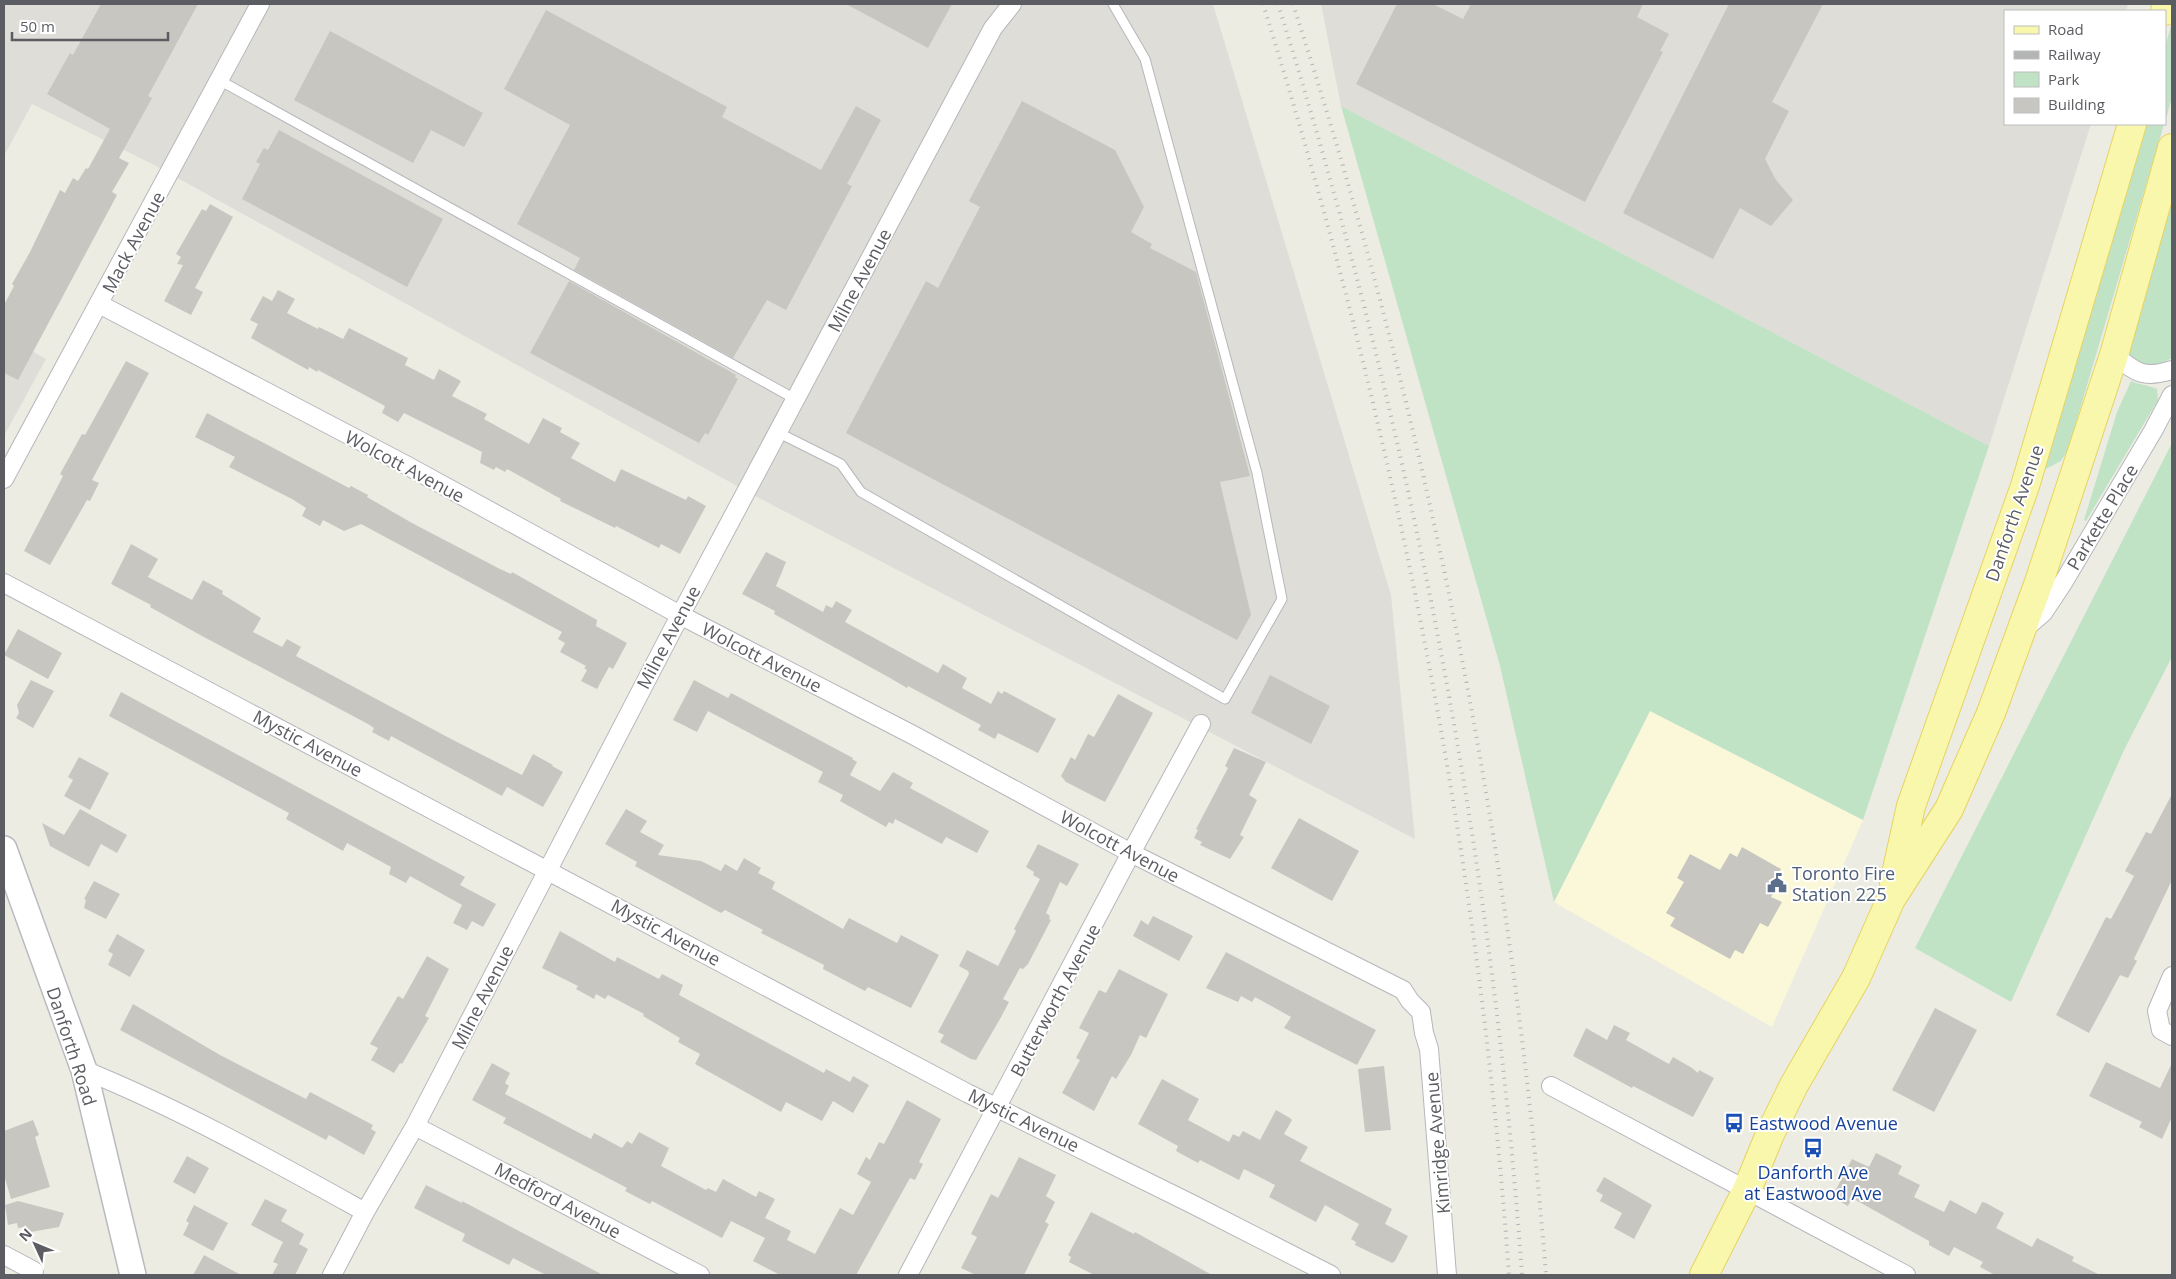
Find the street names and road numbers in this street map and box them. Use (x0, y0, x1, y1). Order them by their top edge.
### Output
street label: Mack Avenue (96, 187, 170, 297)
street label: Milne Avenue (822, 224, 896, 336)
street label: Wolcott Avenue (341, 425, 469, 507)
street label: Danforth Avenue (1979, 441, 2049, 585)
street label: Parkette Place (2061, 460, 2143, 574)
street label: Milne Avenue (631, 581, 705, 693)
street label: Wolcott Avenue (698, 616, 826, 698)
street label: Mystic Avenue (249, 704, 367, 782)
street label: Wolcott Avenue (1056, 805, 1184, 887)
street label: Mystic Avenue (607, 893, 725, 971)
street label: Butterworth Avenue (1005, 919, 1105, 1081)
street label: Milne Avenue (445, 941, 519, 1053)
street label: Danforth Road (42, 984, 102, 1108)
street label: Kimridge Avenue (1419, 1071, 1455, 1215)
street label: Mystic Avenue (964, 1083, 1084, 1157)
street label: Medford Avenue (491, 1157, 625, 1243)

